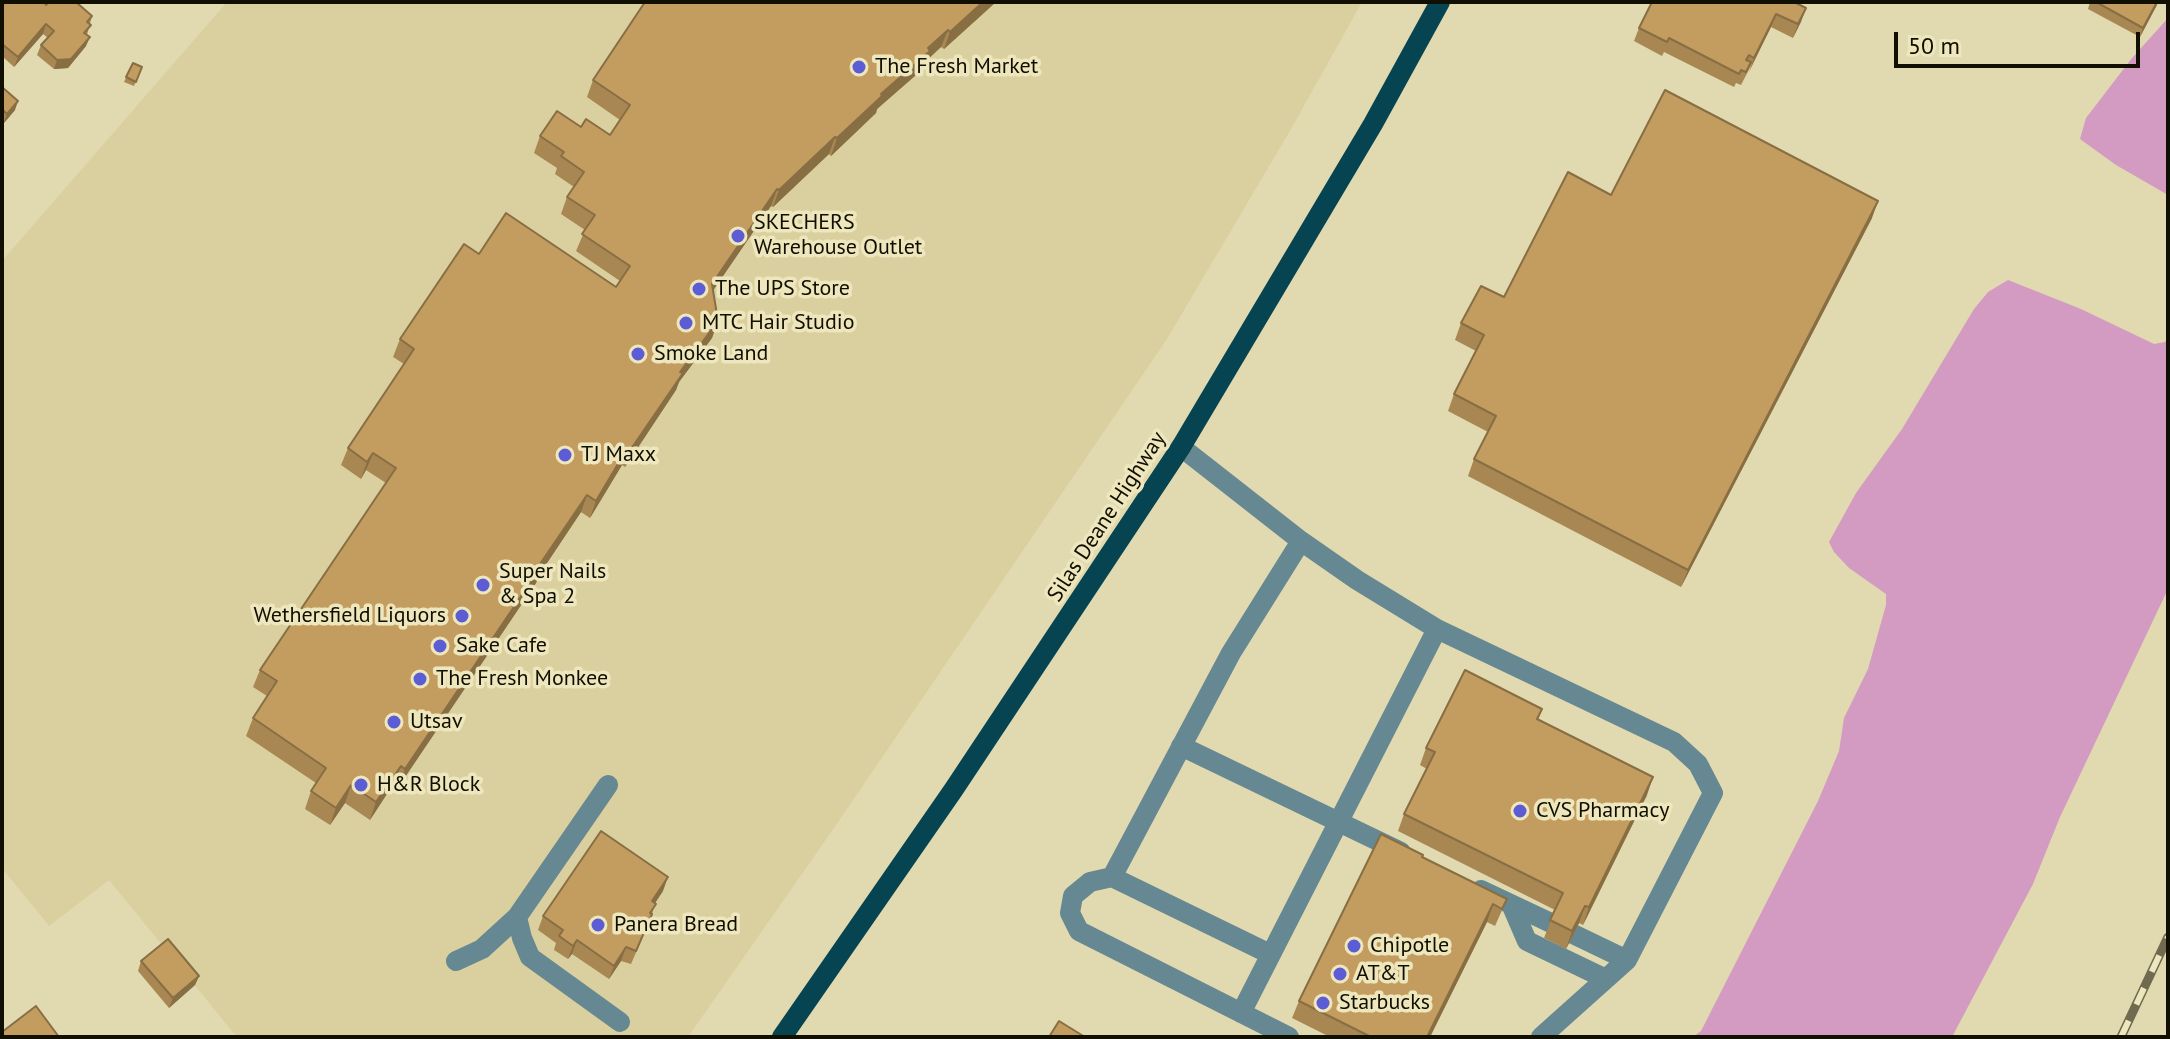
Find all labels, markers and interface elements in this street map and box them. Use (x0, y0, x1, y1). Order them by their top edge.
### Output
scale bar (1898, 16, 2144, 66)
text: 50 m (1908, 30, 1960, 61)
place label: The Fresh Market (875, 54, 1038, 80)
marker: The Fresh Market (850, 58, 868, 76)
place label: SKECHERS Warehouse Outlet (754, 210, 922, 262)
marker: SKECHERS Warehouse Outlet (729, 227, 747, 245)
place label: The UPS Store (715, 276, 850, 302)
marker: The UPS Store (690, 280, 708, 298)
place label: MTC Hair Studio (702, 310, 854, 336)
marker: MTC Hair Studio (677, 314, 695, 332)
place label: Smoke Land (654, 341, 768, 367)
marker: Smoke Land (629, 345, 647, 363)
street label: Silas Deane Highway (1042, 427, 1172, 607)
place label: TJ Maxx (581, 442, 656, 468)
marker: TJ Maxx (556, 446, 574, 464)
place label: Super Nails & Spa 2 (499, 559, 606, 610)
marker: Super Nails & Spa 2 (474, 576, 492, 594)
place label: Wethersfield Liquors (253, 603, 446, 629)
marker: Wethersfield Liquors (453, 607, 471, 625)
place label: Sake Cafe (456, 633, 547, 659)
marker: Sake Cafe (431, 637, 449, 655)
place label: The Fresh Monkee (436, 666, 608, 692)
marker: The Fresh Monkee (411, 670, 429, 688)
place label: Utsav (410, 709, 463, 735)
marker: Utsav (385, 713, 403, 731)
place label: H&R Block (377, 772, 480, 798)
marker: H&R Block (352, 776, 370, 794)
place label: CVS Pharmacy (1536, 798, 1669, 824)
marker: CVS Pharmacy (1511, 802, 1529, 820)
place label: Panera Bread (614, 912, 738, 938)
marker: Panera Bread (589, 916, 607, 934)
place label: Chipotle (1370, 933, 1449, 959)
marker: Chipotle (1345, 937, 1363, 955)
place label: AT&T (1356, 961, 1410, 987)
marker: AT&T (1331, 965, 1349, 983)
place label: Starbucks (1339, 990, 1430, 1016)
marker: Starbucks (1314, 994, 1332, 1012)

